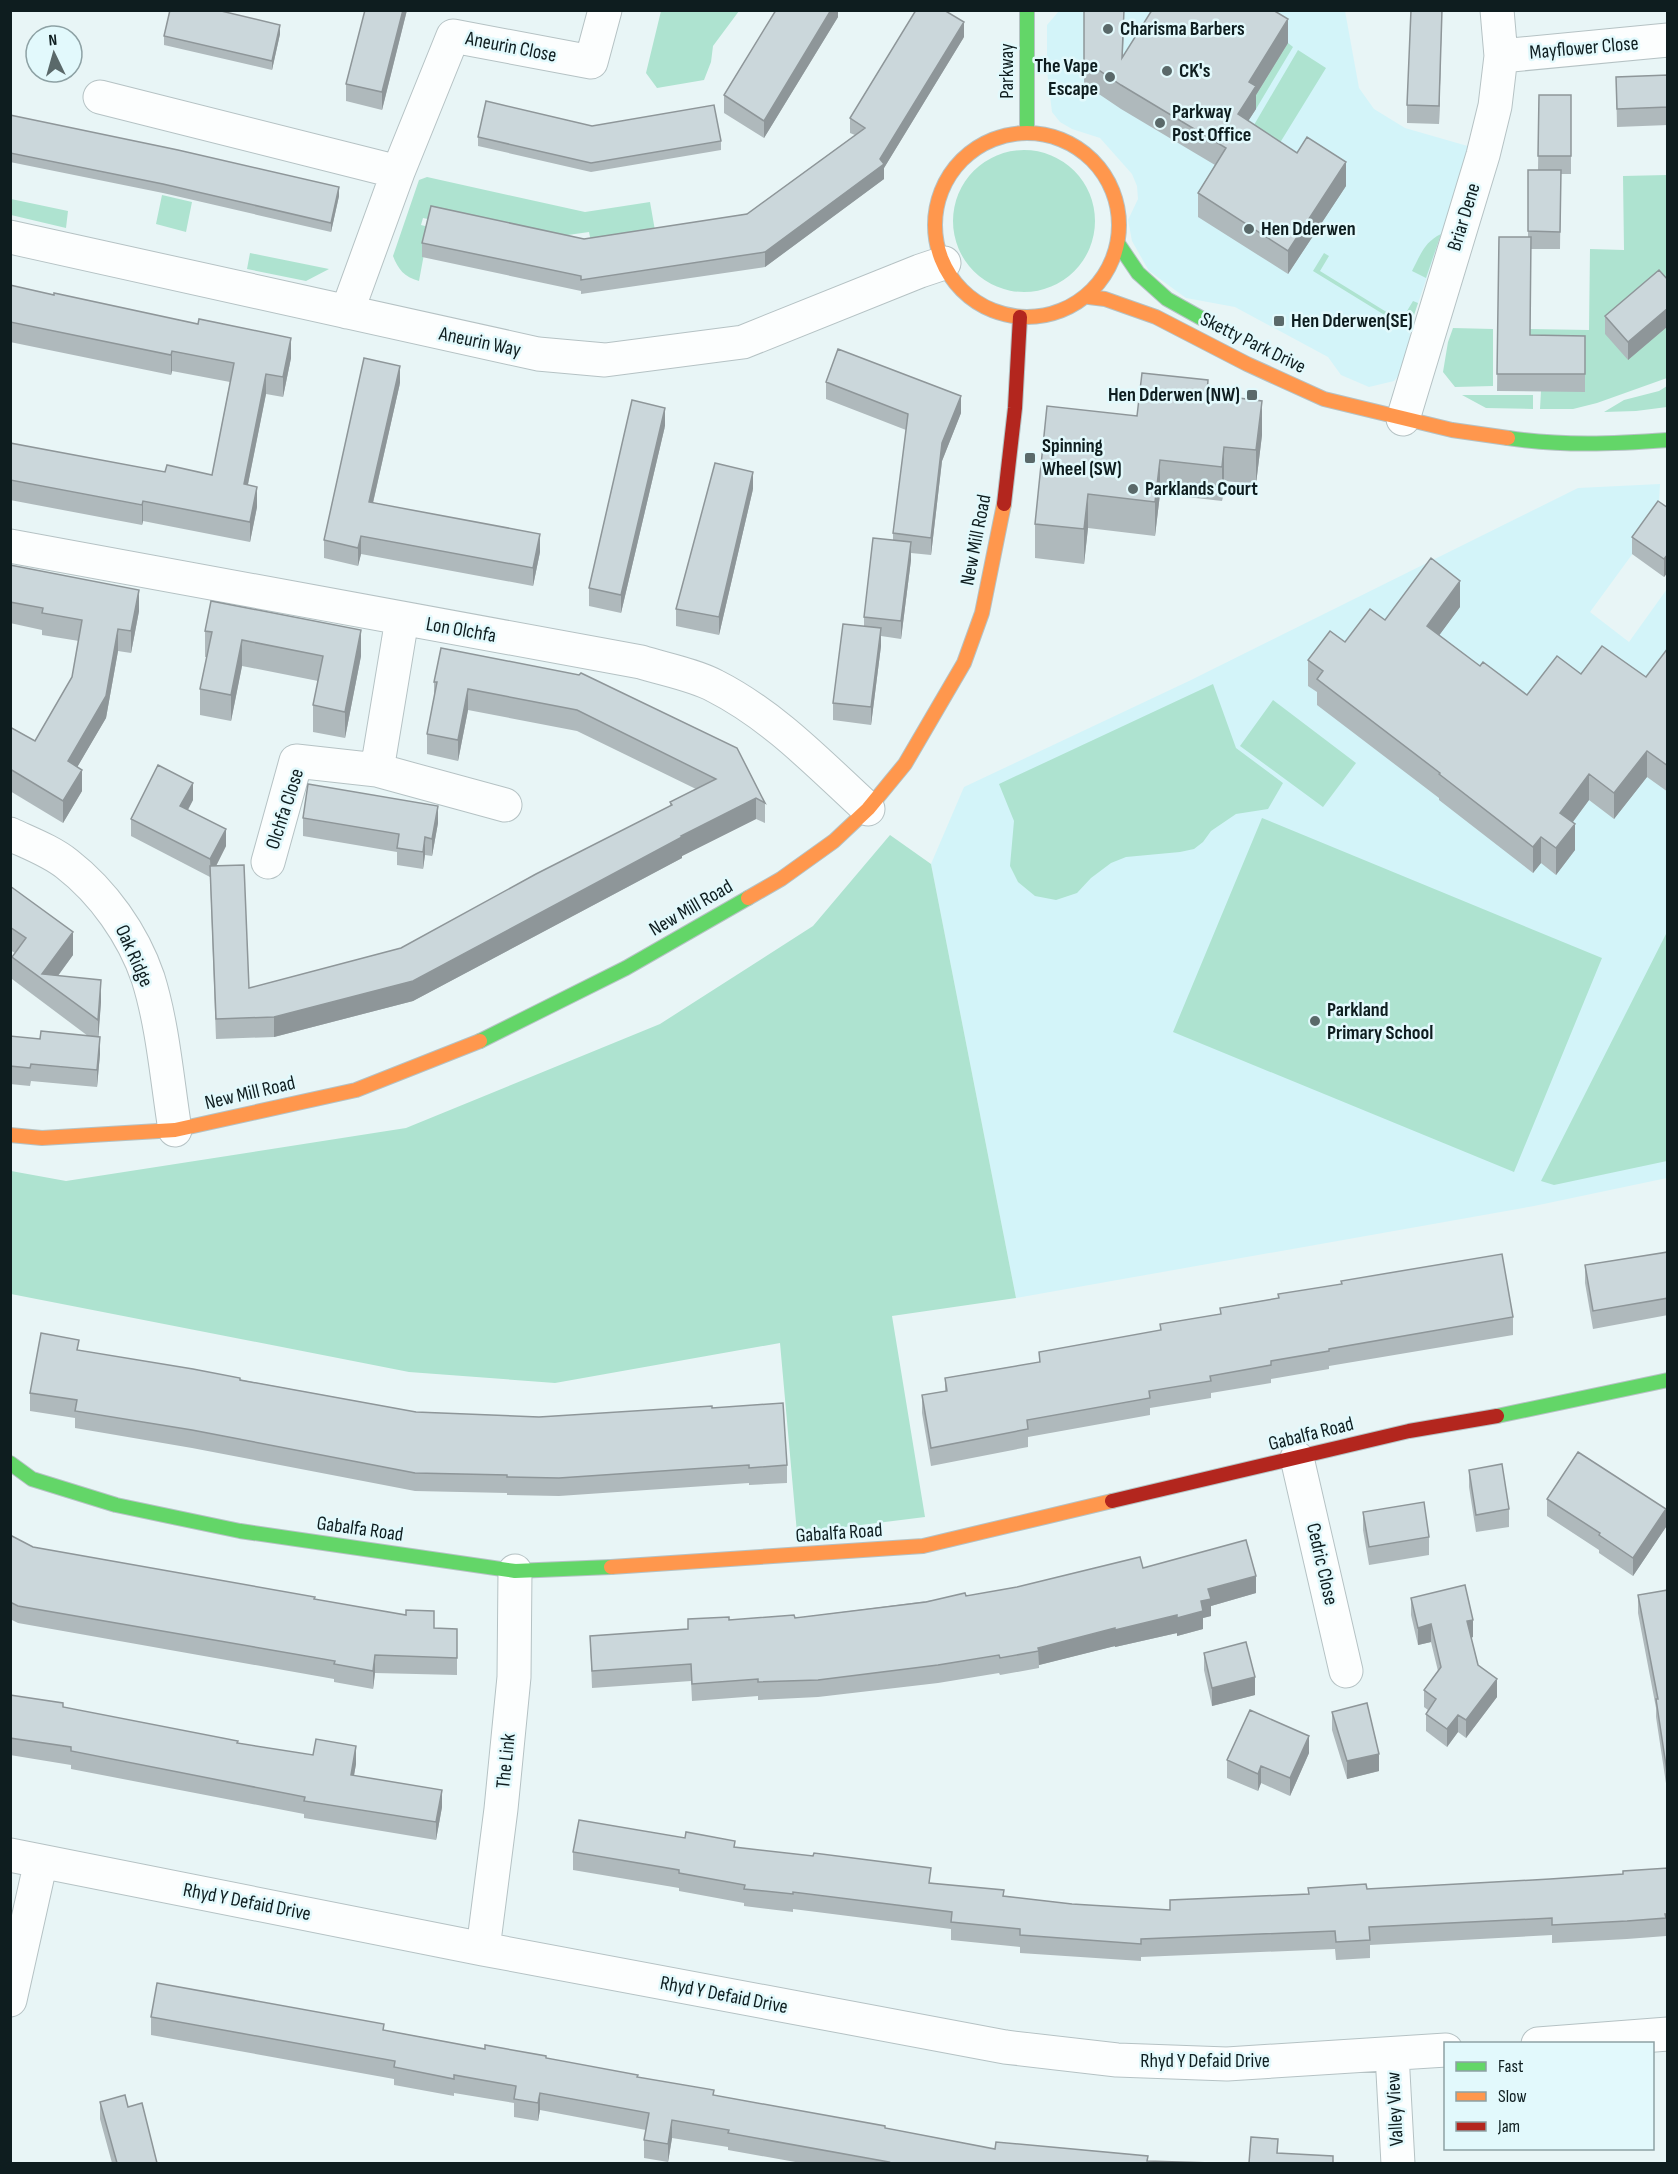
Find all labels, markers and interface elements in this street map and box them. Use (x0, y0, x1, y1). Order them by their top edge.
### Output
place label: Charisma Barbers (1120, 17, 1245, 41)
marker: Charisma Barbers (1101, 22, 1115, 36)
north arrow (24, 24, 84, 84)
street label: Aneurin Close (463, 26, 558, 68)
text: N (48, 31, 58, 50)
street label: Mayflower Close (1528, 31, 1640, 65)
street label: Parkway (995, 43, 1019, 99)
place label: The Vape Escape (1034, 54, 1098, 101)
place label: CK's (1179, 59, 1211, 83)
marker: CK's (1160, 64, 1174, 78)
marker: The Vape Escape (1103, 70, 1117, 84)
place label: Parkway Post Office (1172, 100, 1251, 147)
marker: Parkway Post Office (1153, 116, 1167, 130)
street label: Briar Dene (1442, 180, 1486, 254)
place label: Hen Dderwen (1261, 217, 1356, 241)
marker: Hen Dderwen (1242, 222, 1256, 236)
street label: Sketty Park Drive (1196, 307, 1310, 379)
place label: Hen Dderwen(SE) (1291, 309, 1413, 333)
marker: Hen Dderwen(SE) (1272, 314, 1286, 328)
street label: Aneurin Way (436, 321, 523, 362)
place label: Hen Dderwen (NW) (1108, 383, 1240, 407)
marker: Hen Dderwen (NW) (1245, 388, 1259, 402)
place label: Spinning Wheel (SW) (1042, 434, 1122, 481)
marker: Spinning Wheel (SW) (1023, 451, 1037, 465)
place label: Parklands Court (1145, 477, 1258, 501)
marker: Parklands Court (1126, 482, 1140, 496)
street label: New Mill Road (955, 492, 997, 588)
street label: Lon Olchfa (424, 612, 498, 648)
street label: Olchfa Close (261, 766, 309, 852)
street label: New Mill Road (645, 875, 737, 941)
street label: Oak Ridge (110, 921, 158, 991)
place label: Parkland Primary School (1327, 998, 1433, 1045)
marker: Parkland Primary School (1308, 1014, 1322, 1028)
street label: New Mill Road (202, 1071, 298, 1115)
street label: Gabalfa Road (1266, 1412, 1356, 1456)
street label: Gabalfa Road (315, 1511, 405, 1547)
street label: Gabalfa Road (795, 1518, 883, 1548)
street label: Cedric Close (1301, 1521, 1343, 1607)
street label: The Link (491, 1732, 521, 1790)
street label: Rhyd Y Defaid Drive (181, 1878, 313, 1926)
street label: Rhyd Y Defaid Drive (658, 1971, 790, 2019)
legend (1444, 2042, 1654, 2150)
street label: Rhyd Y Defaid Drive (1140, 2049, 1270, 2073)
text: Fast (1498, 2056, 1524, 2077)
street label: Valley View (1381, 2071, 1409, 2147)
text: Slow (1498, 2086, 1527, 2107)
text: Jam (1497, 2116, 1520, 2137)

